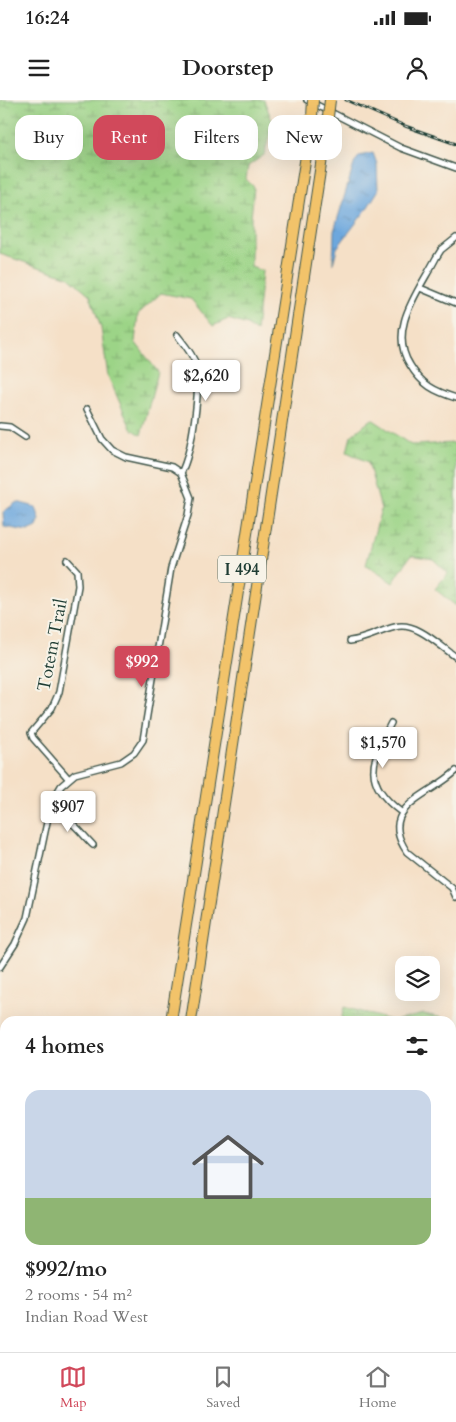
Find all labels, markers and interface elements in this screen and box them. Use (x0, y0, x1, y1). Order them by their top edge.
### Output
text: 16:24 (25, 5, 69, 31)
text: Doorstep (182, 53, 274, 83)
icon: menu (25, 54, 53, 82)
icon: person (403, 54, 431, 82)
chip: Buy (15, 115, 83, 160)
chip: Rent (93, 115, 165, 160)
chip: Filters (175, 115, 258, 160)
chip: New (268, 115, 342, 160)
pin: $2,620 (165, 360, 247, 402)
text: $2,620 (183, 365, 229, 387)
road number: I 494 (218, 556, 266, 582)
street label: Totem Trail (31, 596, 74, 694)
pin: $992 (112, 646, 172, 688)
text: $992 (126, 651, 158, 673)
pin: $1,570 (342, 726, 424, 769)
text: $1,570 (360, 732, 406, 754)
pin: $907 (38, 790, 98, 833)
text: $907 (52, 796, 84, 818)
map controls (395, 956, 440, 1001)
button: layers (395, 956, 440, 1001)
text: 4 homes (25, 1032, 104, 1061)
icon: filters (403, 1032, 431, 1060)
icon: home (183, 1122, 273, 1212)
text: $992/mo (25, 1255, 107, 1284)
text: 2 rooms · 54 m² (25, 1284, 132, 1306)
text: Indian Road West (25, 1306, 148, 1328)
tab: Map (59, 1363, 87, 1412)
tab: Saved (206, 1363, 240, 1412)
tab: Home (359, 1363, 397, 1412)

